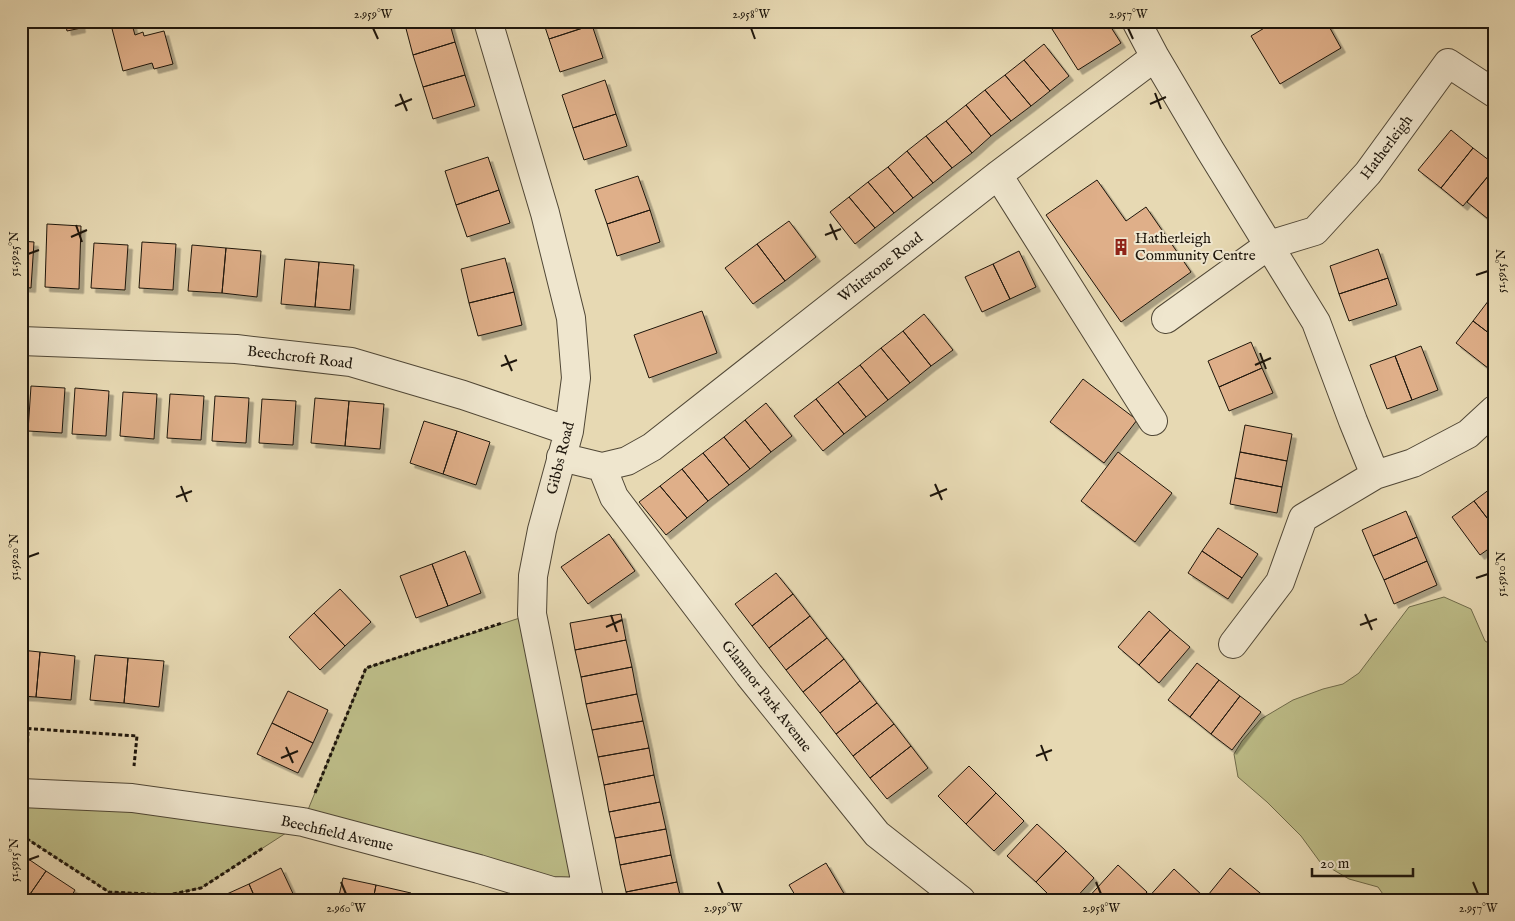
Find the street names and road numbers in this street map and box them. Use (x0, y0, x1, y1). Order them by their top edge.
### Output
street label: Hatherleigh (1356, 111, 1417, 183)
street label: Whitstone Road (834, 228, 927, 306)
street label: Beechcroft Road (246, 342, 355, 373)
street label: Gibbs Road (542, 419, 579, 497)
street label: Glanmor Park Avenue (717, 637, 816, 756)
street label: Beechfield Avenue (279, 811, 395, 856)

